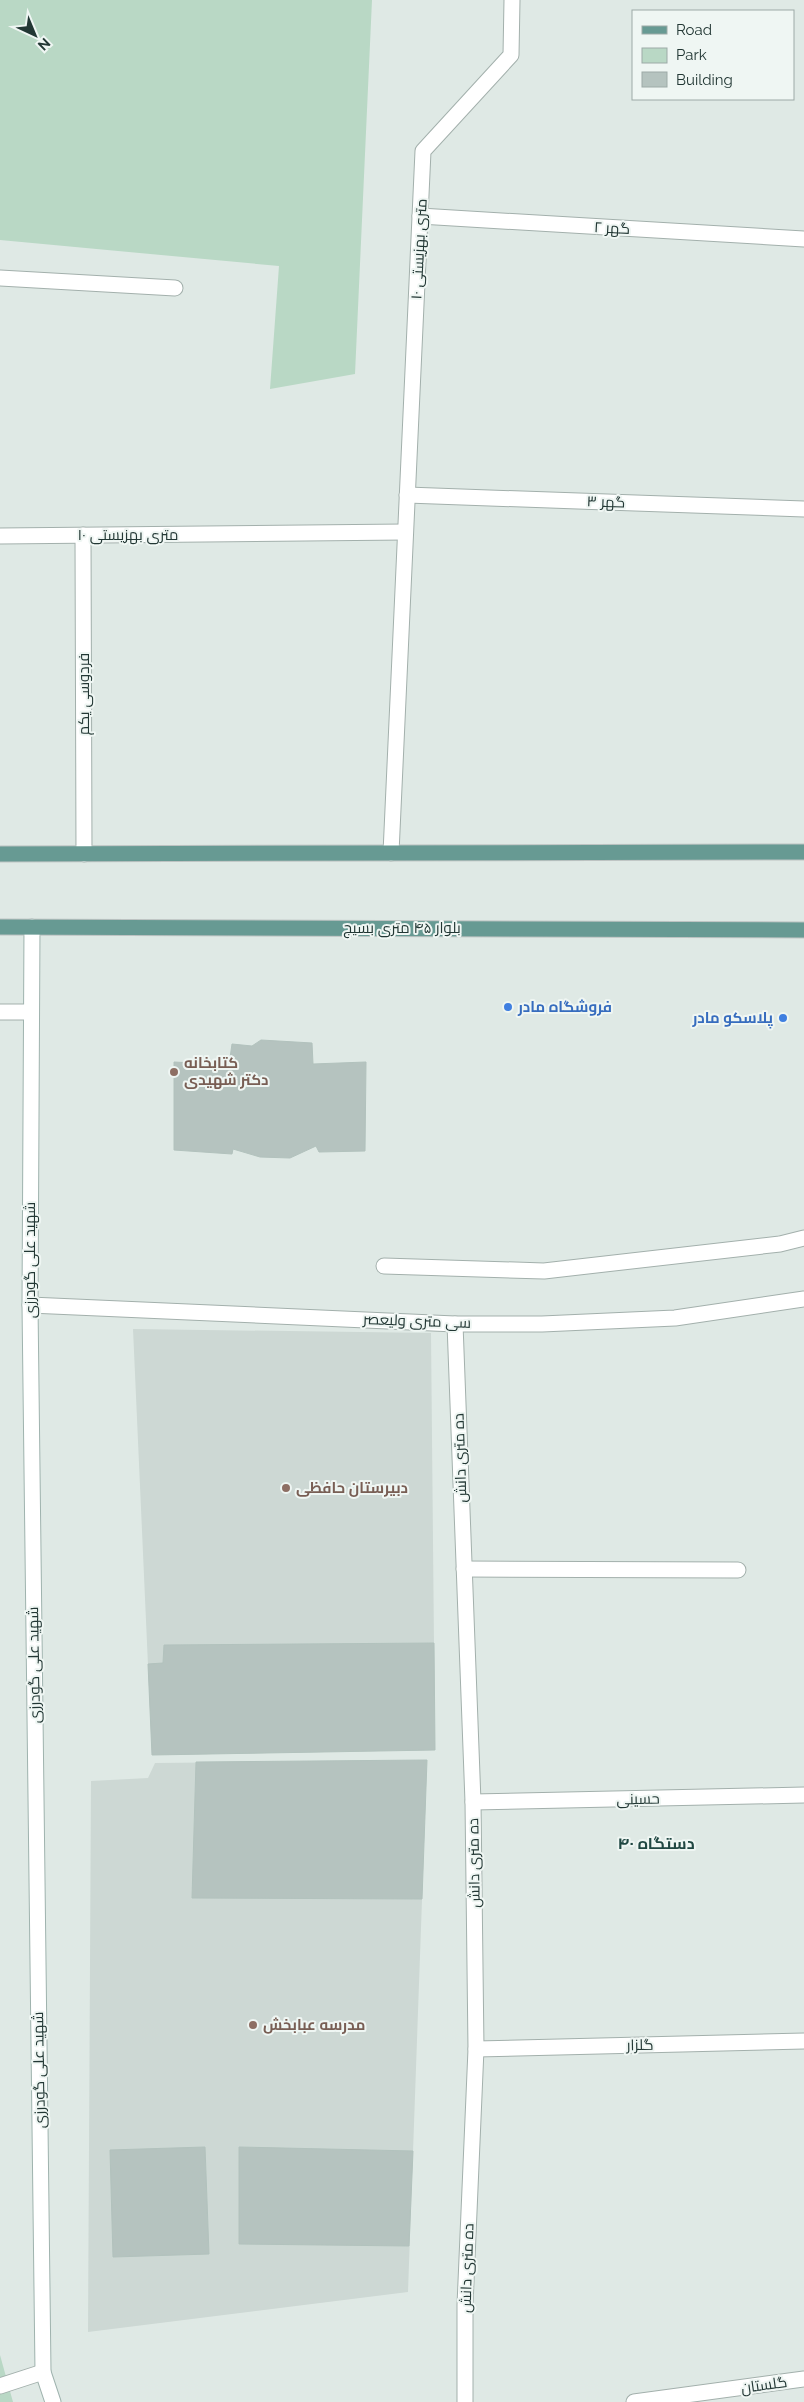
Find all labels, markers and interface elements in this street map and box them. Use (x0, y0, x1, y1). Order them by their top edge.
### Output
north arrow (10, 10, 60, 60)
legend (632, 10, 794, 100)
text: Road (676, 21, 712, 39)
text: N (35, 35, 53, 54)
text: Park (676, 46, 707, 64)
text: Building (676, 71, 733, 89)
street label: ۱۰ متری بهزیستی (407, 198, 432, 300)
street label: گهر ۲ (593, 218, 631, 239)
street label: گهر ۳ (586, 492, 626, 513)
street label: ۱۰ متری بهزیستی (77, 526, 179, 545)
street label: فردوسی یکم (75, 653, 94, 735)
street label: بلوار ۴۵ متری بسیج (343, 919, 461, 939)
place label: فروشگاه مادر (517, 998, 612, 1016)
marker: فروشگاه مادر (502, 1001, 514, 1013)
place label: پلاسکو مادر (691, 1009, 774, 1029)
marker: پلاسکو مادر (777, 1012, 789, 1024)
place label: کتابخانه دکتر شهیدی (184, 1054, 269, 1089)
marker: کتابخانه دکتر شهیدی (168, 1066, 180, 1078)
street label: شهید علی گودرزی (21, 1202, 40, 1318)
street label: سی متری ولیعصر (362, 1310, 471, 1333)
street label: ده متری دانش (449, 1413, 472, 1503)
place label: دبیرستان حافظی (296, 1479, 408, 1497)
marker: دبیرستان حافظی (280, 1482, 292, 1494)
street label: شهید علی گودرزی (24, 1607, 45, 1723)
street label: حسینی (616, 1790, 660, 1809)
street label: ده متری دانش (464, 1818, 485, 1908)
district label: ۴۰ دستگاه (617, 1834, 695, 1853)
street label: شهید علی گودرزی (29, 2012, 50, 2128)
place label: مدرسه عبابخش (263, 2016, 365, 2034)
marker: مدرسه عبابخش (247, 2019, 259, 2031)
street label: گلزار (625, 2036, 654, 2054)
street label: ده متری دانش (456, 2223, 479, 2313)
street label: گلستان (740, 2373, 788, 2398)

